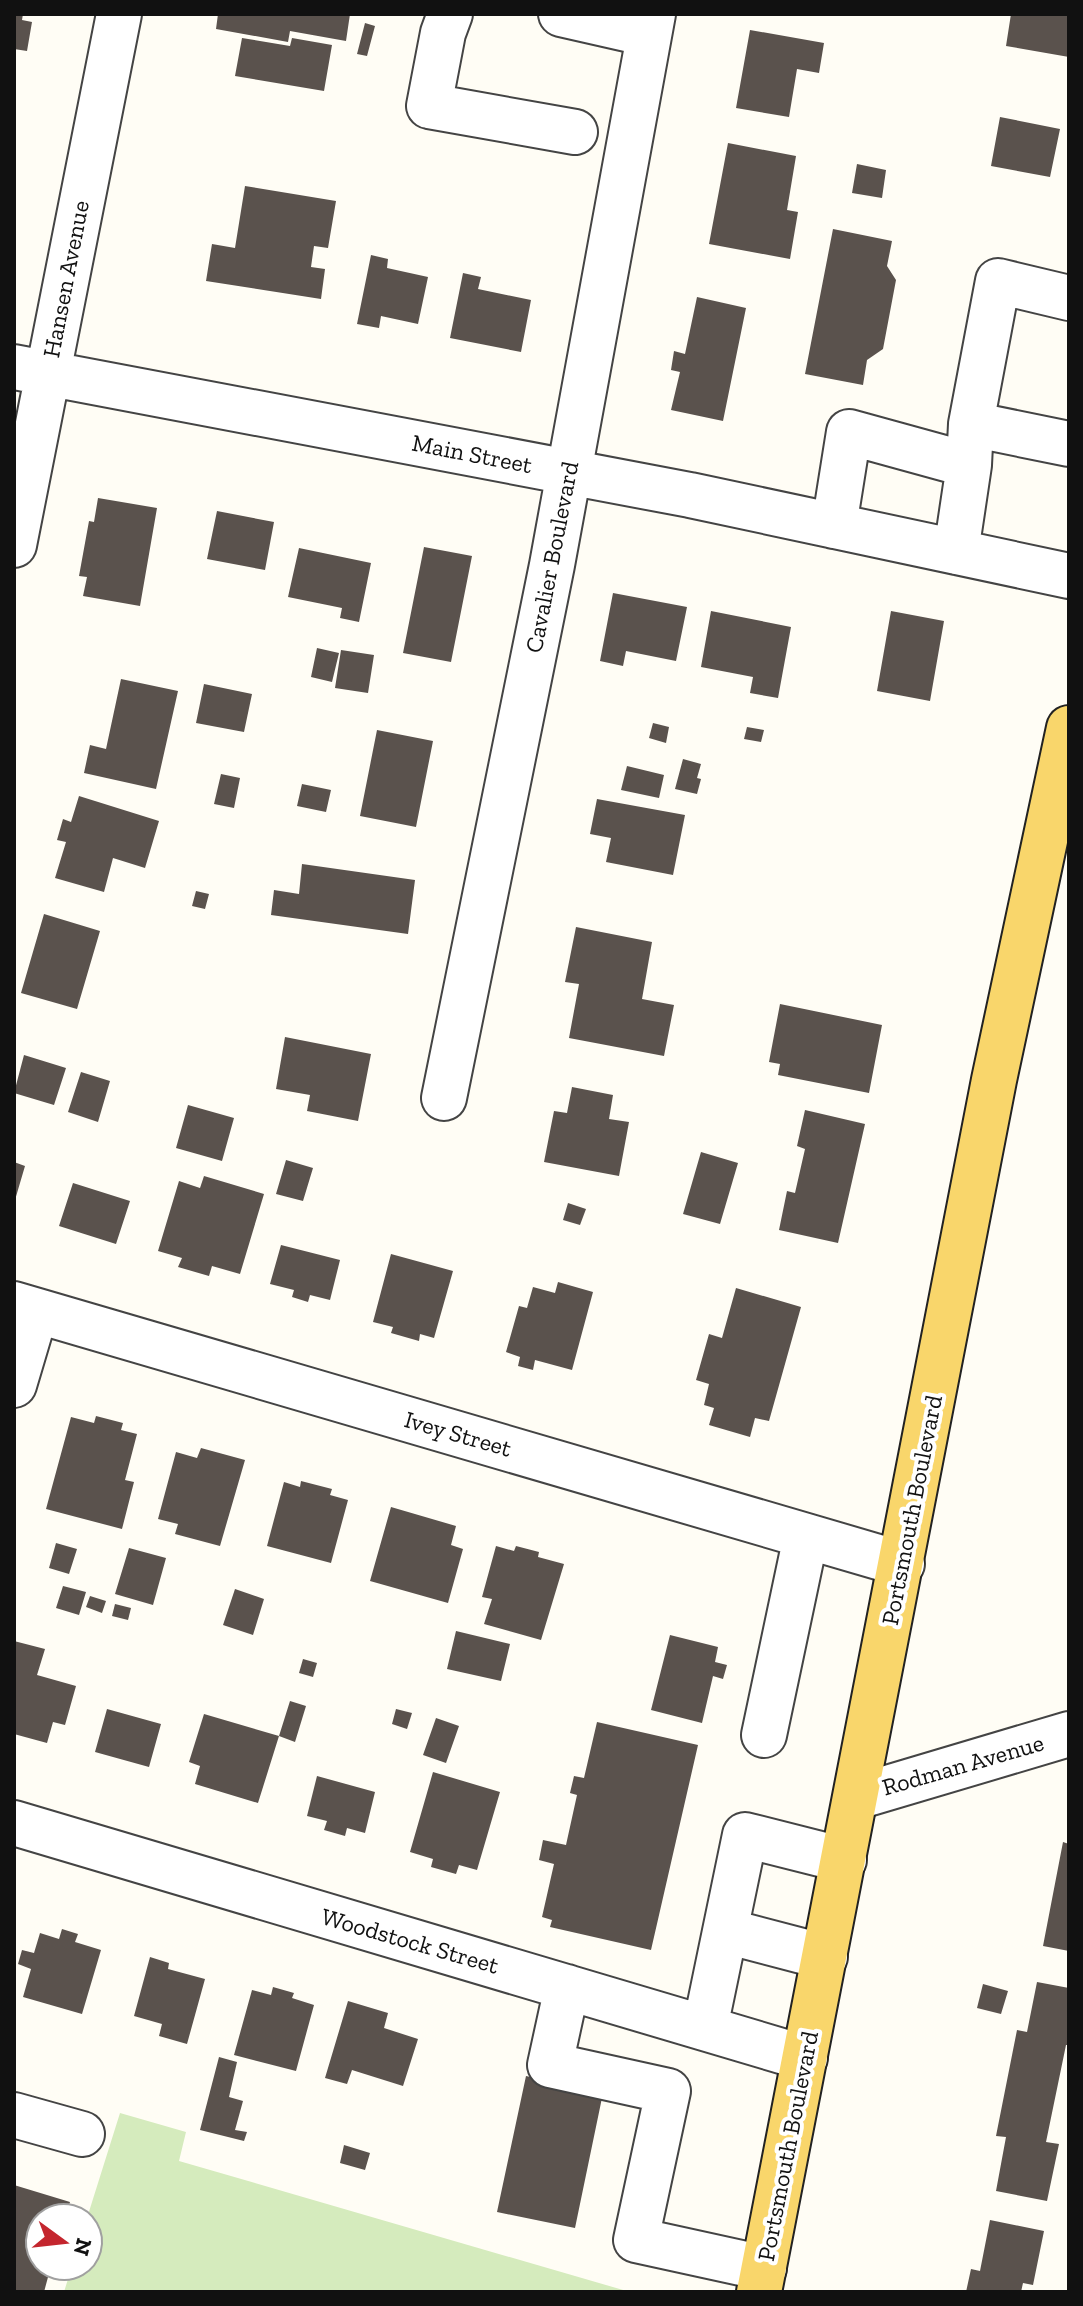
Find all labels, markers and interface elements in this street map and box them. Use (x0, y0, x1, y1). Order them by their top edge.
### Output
street label: Hansen Avenue (36, 198, 95, 360)
street label: Main Street (410, 428, 535, 479)
street label: Cavalier Boulevard (519, 459, 584, 655)
street label: Portsmouth Boulevard (875, 1392, 948, 1627)
street label: Ivey Street (401, 1404, 515, 1463)
street label: Rodman Avenue (879, 1728, 1047, 1801)
street label: Woodstock Street (318, 1901, 502, 1980)
street label: Portsmouth Boulevard (751, 2028, 824, 2263)
north arrow (24, 2202, 104, 2282)
text: N (68, 2235, 98, 2259)

